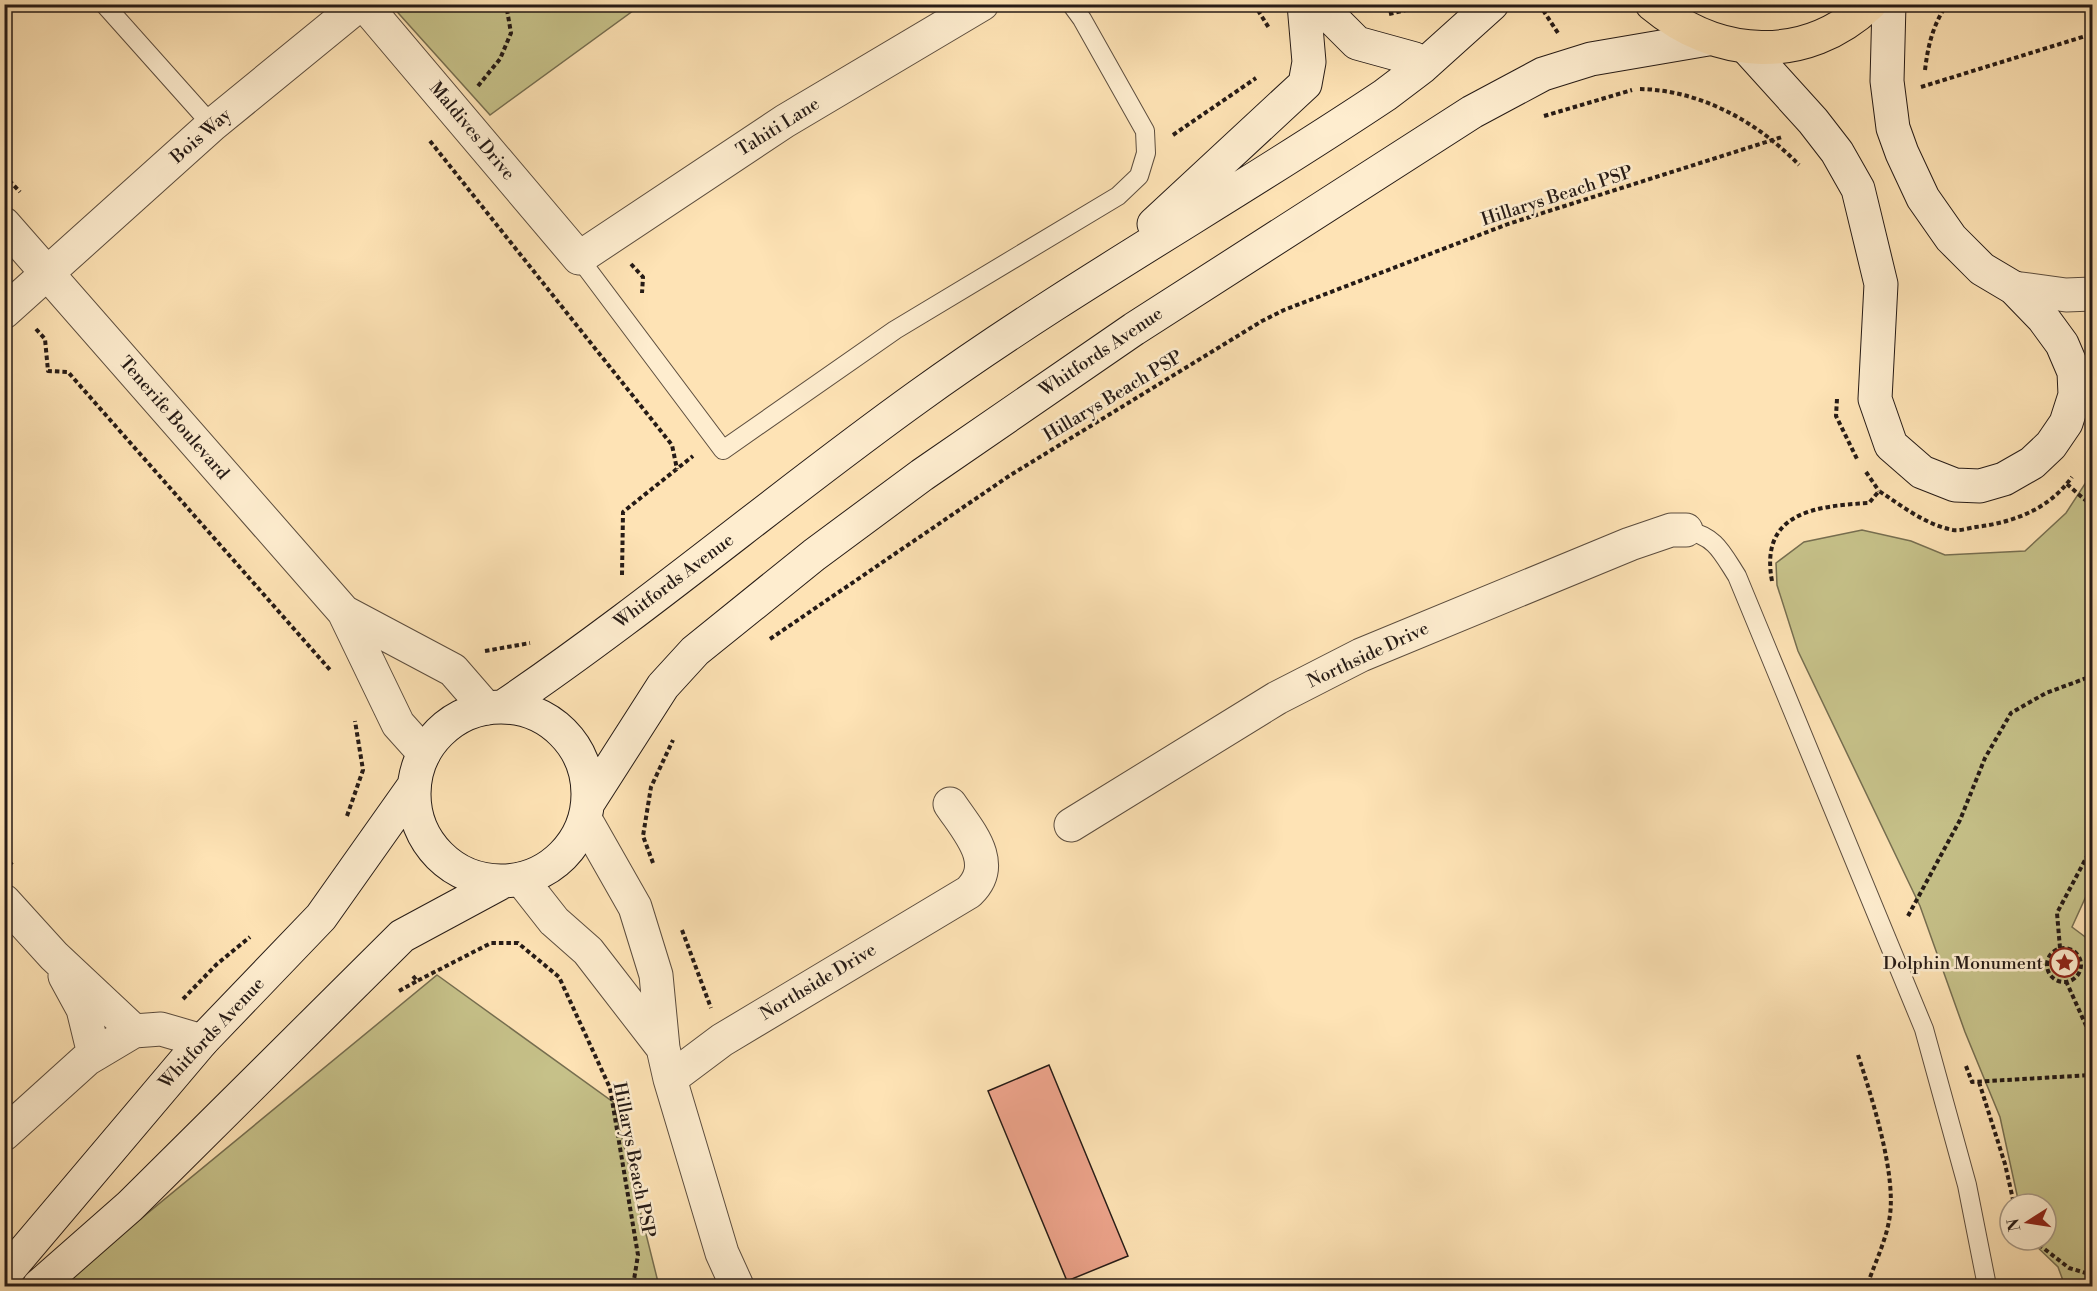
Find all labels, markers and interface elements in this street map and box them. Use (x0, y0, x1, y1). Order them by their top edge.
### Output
street label: Maldives Drive (424, 77, 520, 185)
street label: Tahiti Lane (732, 92, 824, 162)
street label: Bois Way (165, 103, 236, 169)
street label: Hillarys Beach PSP (1478, 161, 1636, 231)
street label: Whitfords Avenue (1034, 302, 1167, 402)
street label: Hillarys Beach PSP (1039, 345, 1187, 447)
street label: Tenerife Boulevard (114, 352, 234, 485)
street label: Whitfords Avenue (609, 528, 739, 634)
street label: Northside Drive (1304, 617, 1432, 693)
street label: Northside Drive (756, 938, 880, 1026)
place icon: Dolphin Monument (2048, 947, 2080, 979)
place label: Dolphin Monument (1883, 952, 2044, 975)
street label: Whitfords Avenue (154, 972, 270, 1094)
street label: Hillarys Beach PSP (608, 1080, 660, 1240)
north arrow (1998, 1192, 2058, 1252)
text: N (2003, 1216, 2025, 1233)

